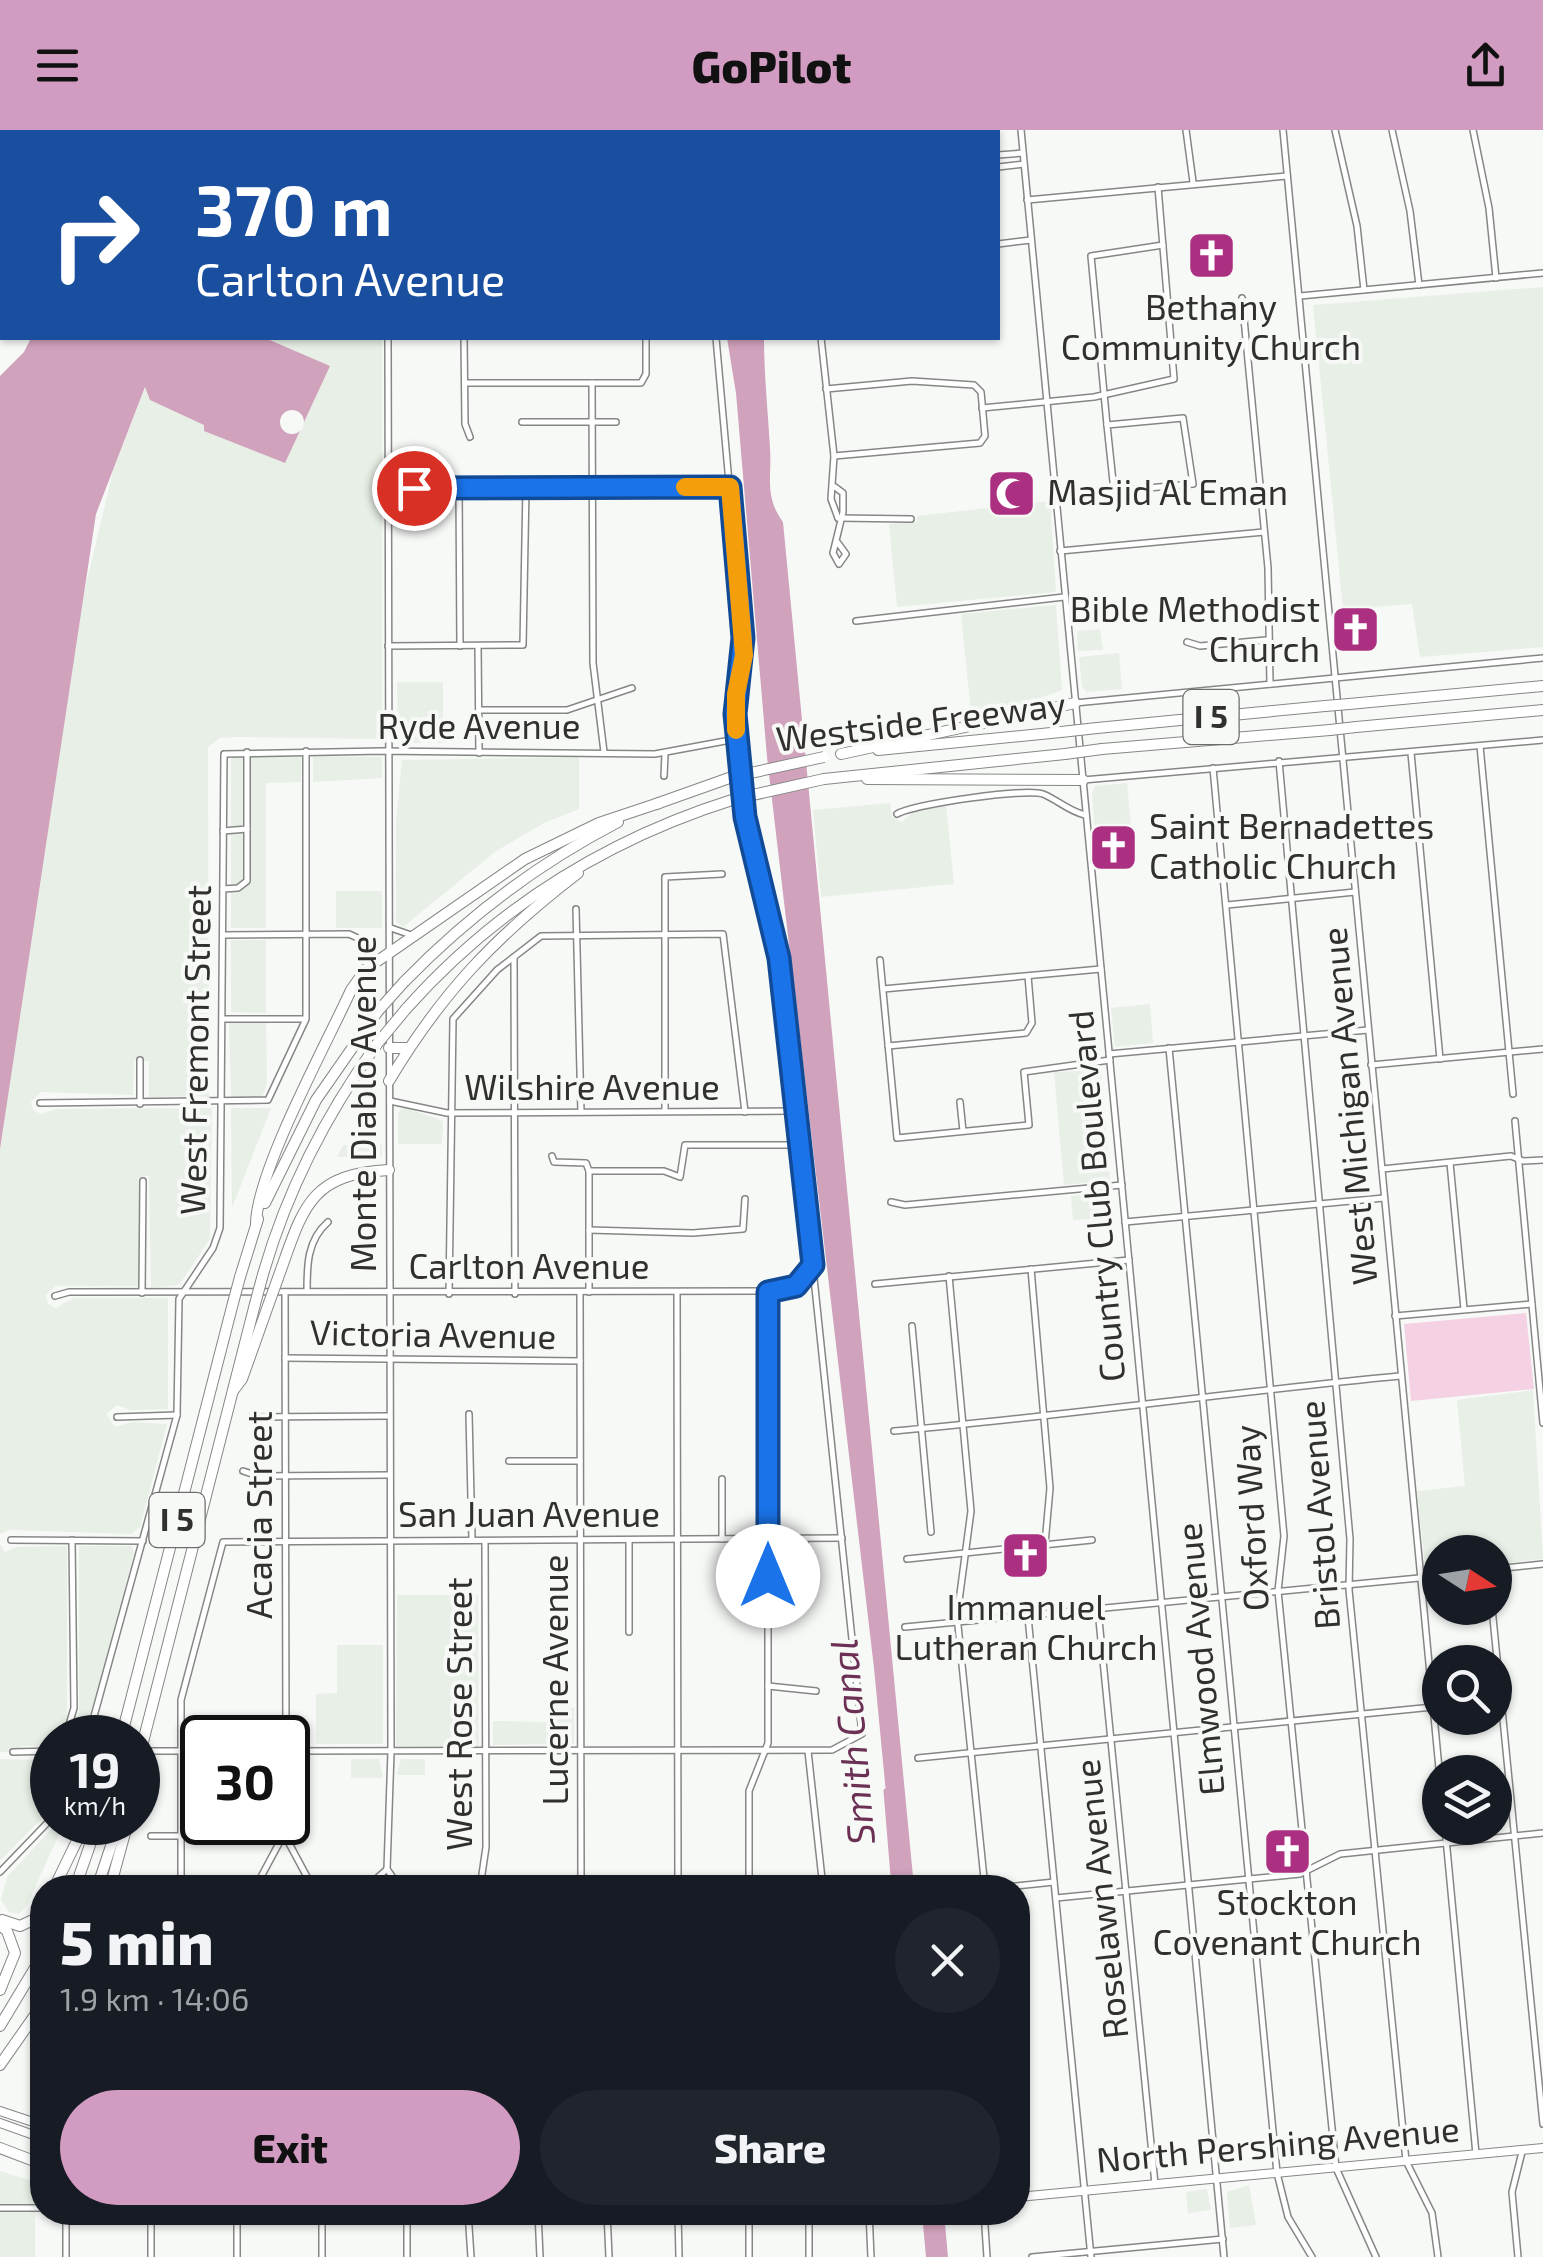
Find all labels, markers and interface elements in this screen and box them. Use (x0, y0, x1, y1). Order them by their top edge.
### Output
icon: menu (30, 38, 85, 93)
text: GoPilot (692, 38, 851, 92)
icon: share (1458, 38, 1513, 93)
text: 370 m (195, 166, 393, 250)
icon: right (30, 170, 160, 300)
church icon: Bethany Community Church (1185, 230, 1237, 282)
text: Carlton Avenue (195, 251, 505, 305)
place label: Bethany Community Church (1061, 285, 1361, 367)
pin (372, 446, 457, 531)
icon: arrive (387, 461, 442, 516)
mosque icon: Masjid Al Eman (986, 467, 1038, 519)
place label: Masjid Al Eman (1047, 470, 1288, 512)
place label: Bible Methodist Church (1070, 587, 1320, 669)
church icon: Bible Methodist Church (1329, 604, 1381, 656)
street label: Westside Freeway (774, 681, 1068, 759)
road number: I 5 (1184, 690, 1238, 744)
street label: Ryde Avenue (377, 704, 581, 746)
place label: Saint Bernadettes Catholic Church (1149, 804, 1434, 886)
church icon: Saint Bernadettes Catholic Church (1088, 821, 1140, 873)
street label: West Fremont Street (170, 885, 218, 1215)
street label: West Michigan Avenue (1311, 926, 1385, 1287)
street label: Monte Diablo Avenue (341, 936, 383, 1272)
street label: Country Club Boulevard (1058, 1009, 1132, 1384)
street label: Wilshire Avenue (464, 1065, 720, 1107)
street label: Carlton Avenue (408, 1244, 650, 1286)
street label: Victoria Avenue (309, 1310, 557, 1356)
street label: Bristol Avenue (1289, 1399, 1347, 1631)
street label: Acacia Street (237, 1411, 279, 1619)
street label: Oxford Way (1224, 1424, 1276, 1612)
street label: San Juan Avenue (398, 1492, 660, 1534)
road number: I 5 (150, 1493, 204, 1547)
street label: Elmwood Avenue (1166, 1521, 1232, 1797)
position arrow (716, 1524, 820, 1628)
church icon: Immanuel Lutheran Church (1000, 1530, 1052, 1582)
north arrow (1422, 1535, 1512, 1625)
map controls (1422, 1535, 1512, 1845)
street label: Lucerne Avenue (533, 1555, 575, 1806)
street label: West Rose Street (437, 1577, 479, 1851)
place label: Immanuel Lutheran Church (894, 1585, 1158, 1667)
water label: Smith Canal (819, 1637, 883, 1847)
button: search (1422, 1645, 1512, 1735)
speed limit sign: 30 (180, 1715, 310, 1845)
text: 19 (69, 1738, 121, 1798)
button: layers (1422, 1755, 1512, 1845)
street label: Roselawn Avenue (1064, 1757, 1136, 2041)
text: km/h (64, 1790, 126, 1820)
church icon: Stockton Covenant Church (1261, 1825, 1313, 1877)
place label: Stockton Covenant Church (1152, 1880, 1422, 1962)
text: 5 min (60, 1905, 214, 1977)
button: close (895, 1908, 1000, 2013)
text: 1.9 km · 14:06 (60, 1979, 249, 2017)
button: Exit (60, 2090, 520, 2205)
button: Share (540, 2090, 1000, 2205)
street label: North Pershing Avenue (1095, 2106, 1461, 2180)

